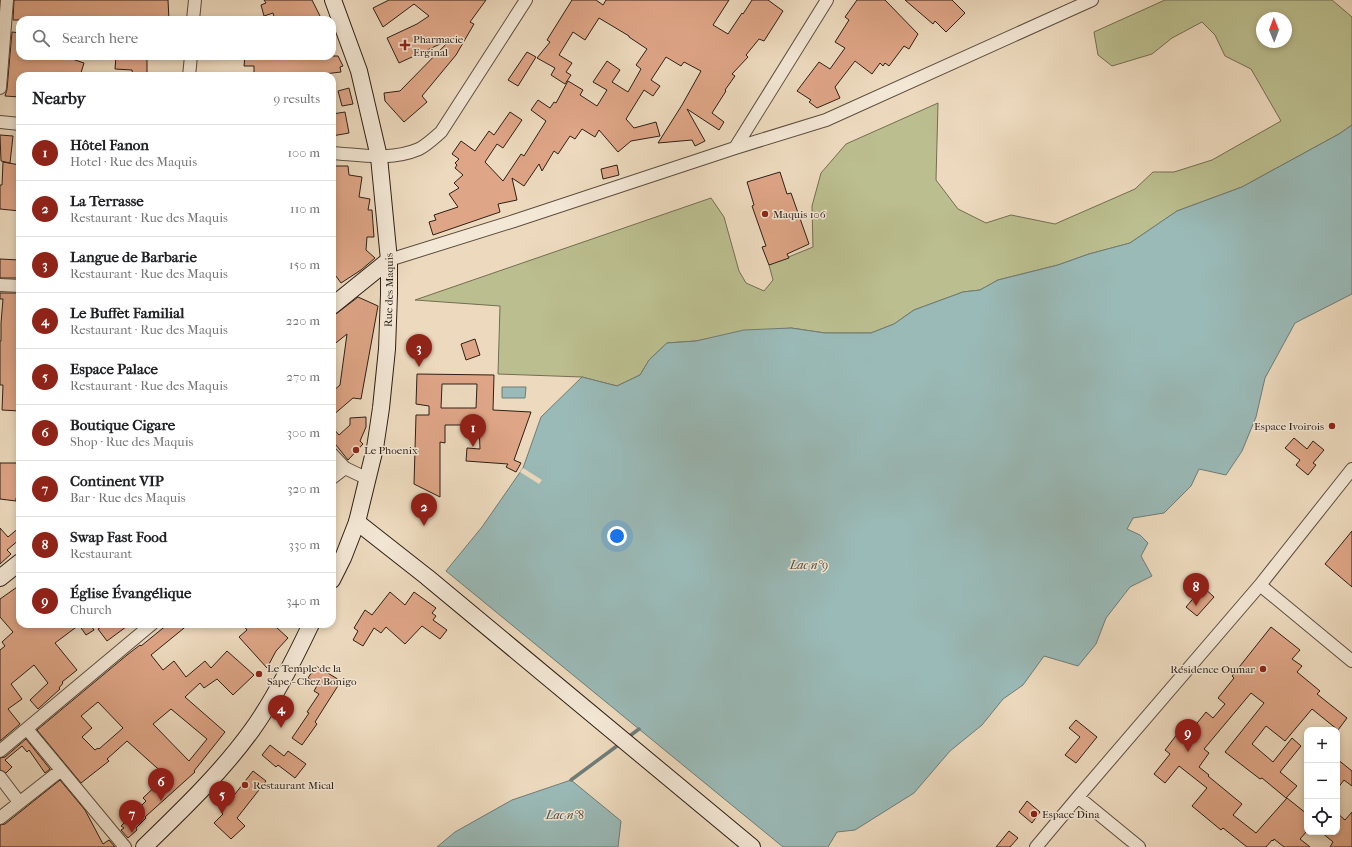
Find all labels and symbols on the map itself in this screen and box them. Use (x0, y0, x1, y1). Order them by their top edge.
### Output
north arrow (1256, 12, 1292, 48)
place label: Pharmacie Erginal (413, 33, 464, 59)
marker: Pharmacie Erginal (400, 40, 410, 50)
place label: Maquis 106 (773, 208, 826, 221)
marker: Maquis 106 (760, 209, 770, 219)
street label: Rue des Maquis (382, 252, 396, 327)
pin: 3 (406, 334, 432, 367)
pin: 1 (460, 414, 486, 447)
place label: Espace Ivoirois (1254, 420, 1324, 433)
marker: Espace Ivoirois (1327, 421, 1337, 431)
place label: Le Phoenix (364, 444, 418, 457)
marker: Le Phoenix (351, 445, 361, 455)
pin: 2 (411, 493, 437, 526)
your location (607, 526, 627, 546)
water label: Lac n°9 (789, 558, 828, 572)
pin: 8 (1183, 573, 1209, 606)
place label: Le Temple de la Sape - Chez Bonigo (267, 662, 357, 688)
place label: Résidence Oumar (1170, 663, 1255, 676)
marker: Résidence Oumar (1258, 664, 1268, 674)
marker: Le Temple de la Sape - Chez Bonigo (254, 669, 264, 679)
pin: 4 (268, 695, 294, 728)
pin: 9 (1175, 719, 1201, 752)
pin: 6 (148, 768, 174, 801)
place label: Restaurant Mical (253, 779, 334, 792)
marker: Restaurant Mical (240, 780, 250, 790)
pin: 5 (209, 781, 235, 814)
pin: 7 (119, 800, 145, 833)
water label: Lac n°8 (545, 808, 584, 822)
place label: Espace Dina (1042, 808, 1101, 821)
marker: Espace Dina (1029, 809, 1039, 819)

